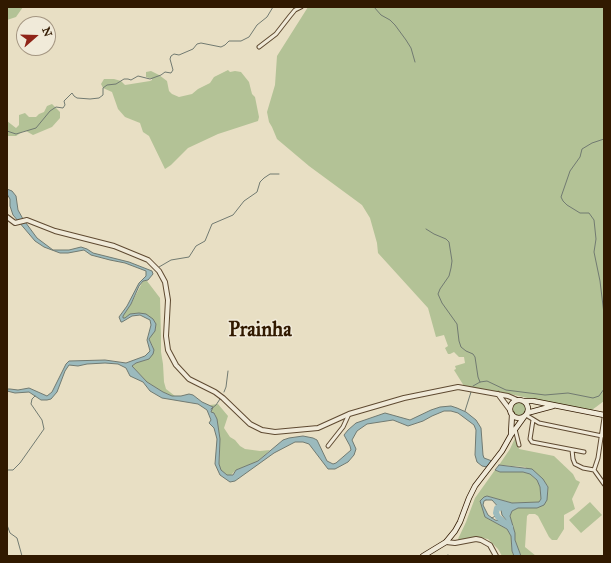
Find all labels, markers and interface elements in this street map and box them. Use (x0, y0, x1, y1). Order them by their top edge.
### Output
north arrow (16, 16, 56, 56)
text: N (39, 25, 55, 39)
district label: Prainha (228, 319, 292, 343)

